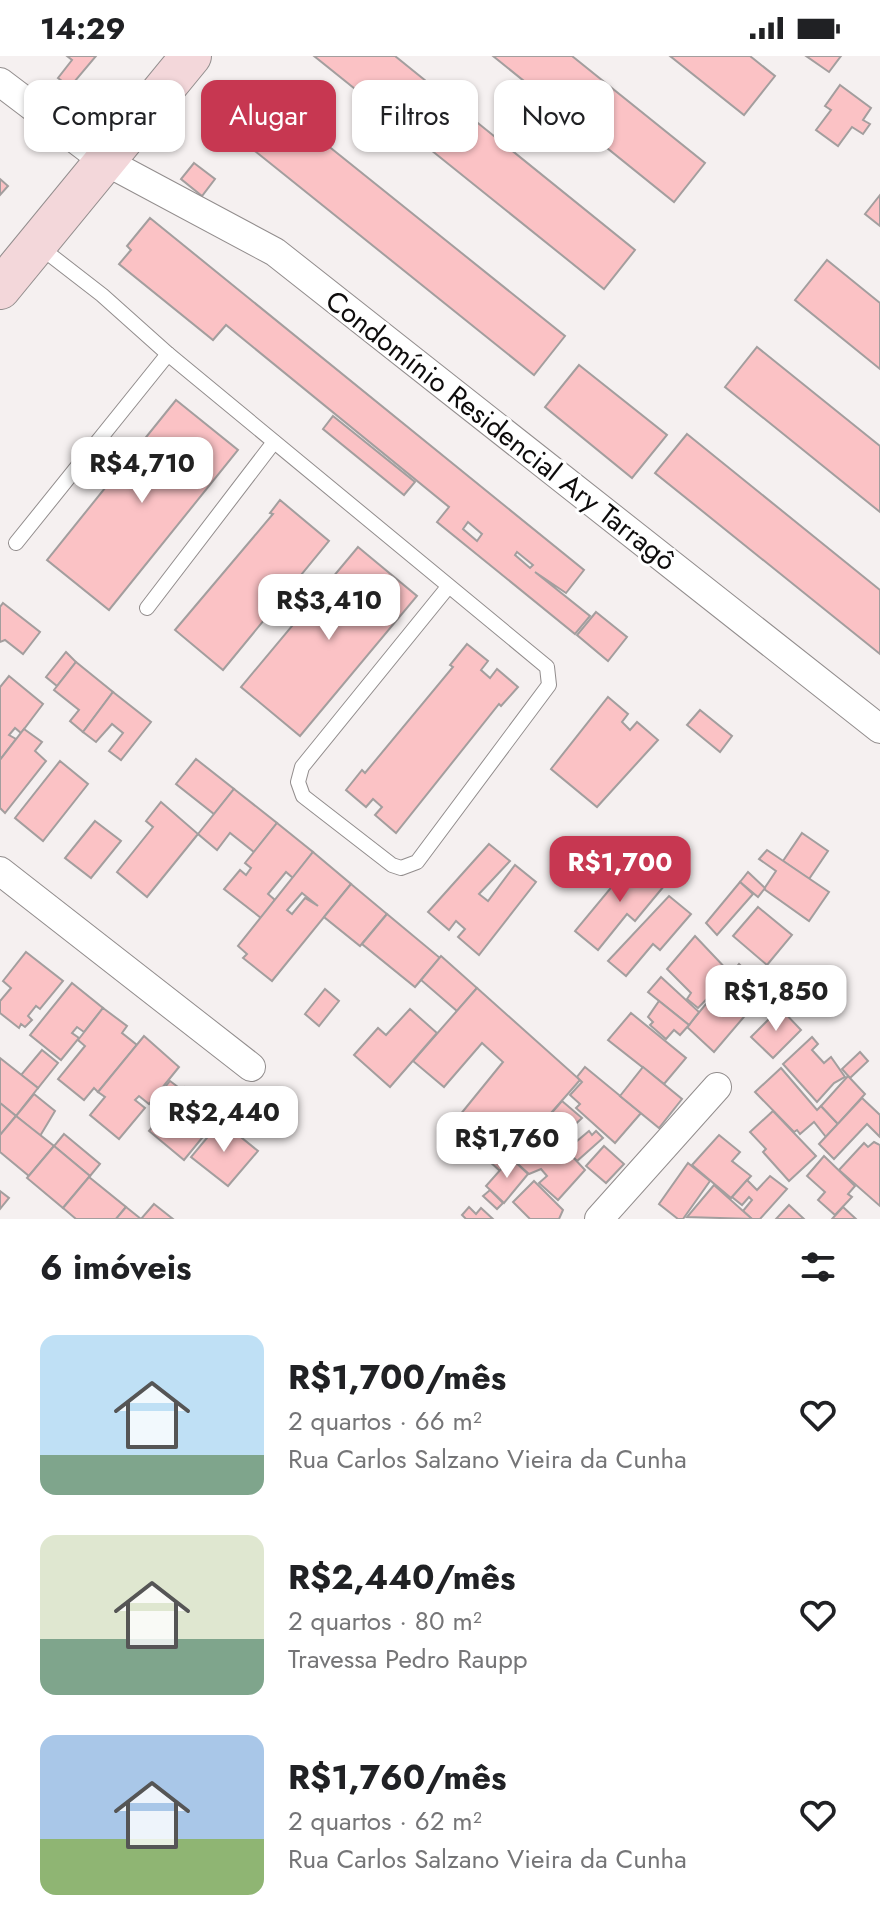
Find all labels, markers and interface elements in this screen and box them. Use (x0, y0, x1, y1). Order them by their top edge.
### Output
text: 14:29 (40, 7, 126, 50)
chip: Comprar (24, 80, 185, 152)
chip: Alugar (201, 80, 336, 152)
chip: Filtros (352, 80, 478, 152)
chip: Novo (494, 80, 614, 152)
street label: Condomínio Residencial Ary Tarragô (317, 280, 685, 581)
pin: R$4,710 (68, 437, 216, 505)
text: R$4,710 (89, 444, 195, 482)
pin: R$3,410 (255, 574, 403, 642)
text: R$3,410 (276, 581, 382, 619)
pin: R$1,700 (546, 836, 694, 904)
text: R$1,700 (568, 843, 672, 881)
pin: R$1,850 (702, 965, 850, 1033)
text: R$1,850 (724, 972, 828, 1010)
pin: R$2,440 (150, 1086, 298, 1154)
text: R$2,440 (168, 1093, 280, 1131)
pin: R$1,760 (433, 1112, 581, 1180)
text: R$1,760 (455, 1119, 559, 1157)
text: 6 imóveis (40, 1243, 192, 1292)
icon: filters (796, 1245, 840, 1289)
text: R$1,700/mês (288, 1353, 506, 1402)
icon: home (104, 1367, 200, 1463)
icon: heart (796, 1393, 840, 1437)
text: 2 quartos · 66 m² (288, 1402, 482, 1440)
text: Rua Carlos Salzano Vieira da Cunha (288, 1440, 687, 1478)
text: R$2,440/mês (288, 1553, 516, 1602)
icon: home (104, 1567, 200, 1663)
icon: heart (796, 1593, 840, 1637)
text: 2 quartos · 80 m² (288, 1602, 482, 1640)
text: Travessa Pedro Raupp (288, 1640, 528, 1678)
text: R$1,760/mês (288, 1753, 506, 1802)
icon: home (104, 1767, 200, 1863)
icon: heart (796, 1793, 840, 1837)
text: 2 quartos · 62 m² (288, 1802, 482, 1840)
text: Rua Carlos Salzano Vieira da Cunha (288, 1840, 687, 1878)

